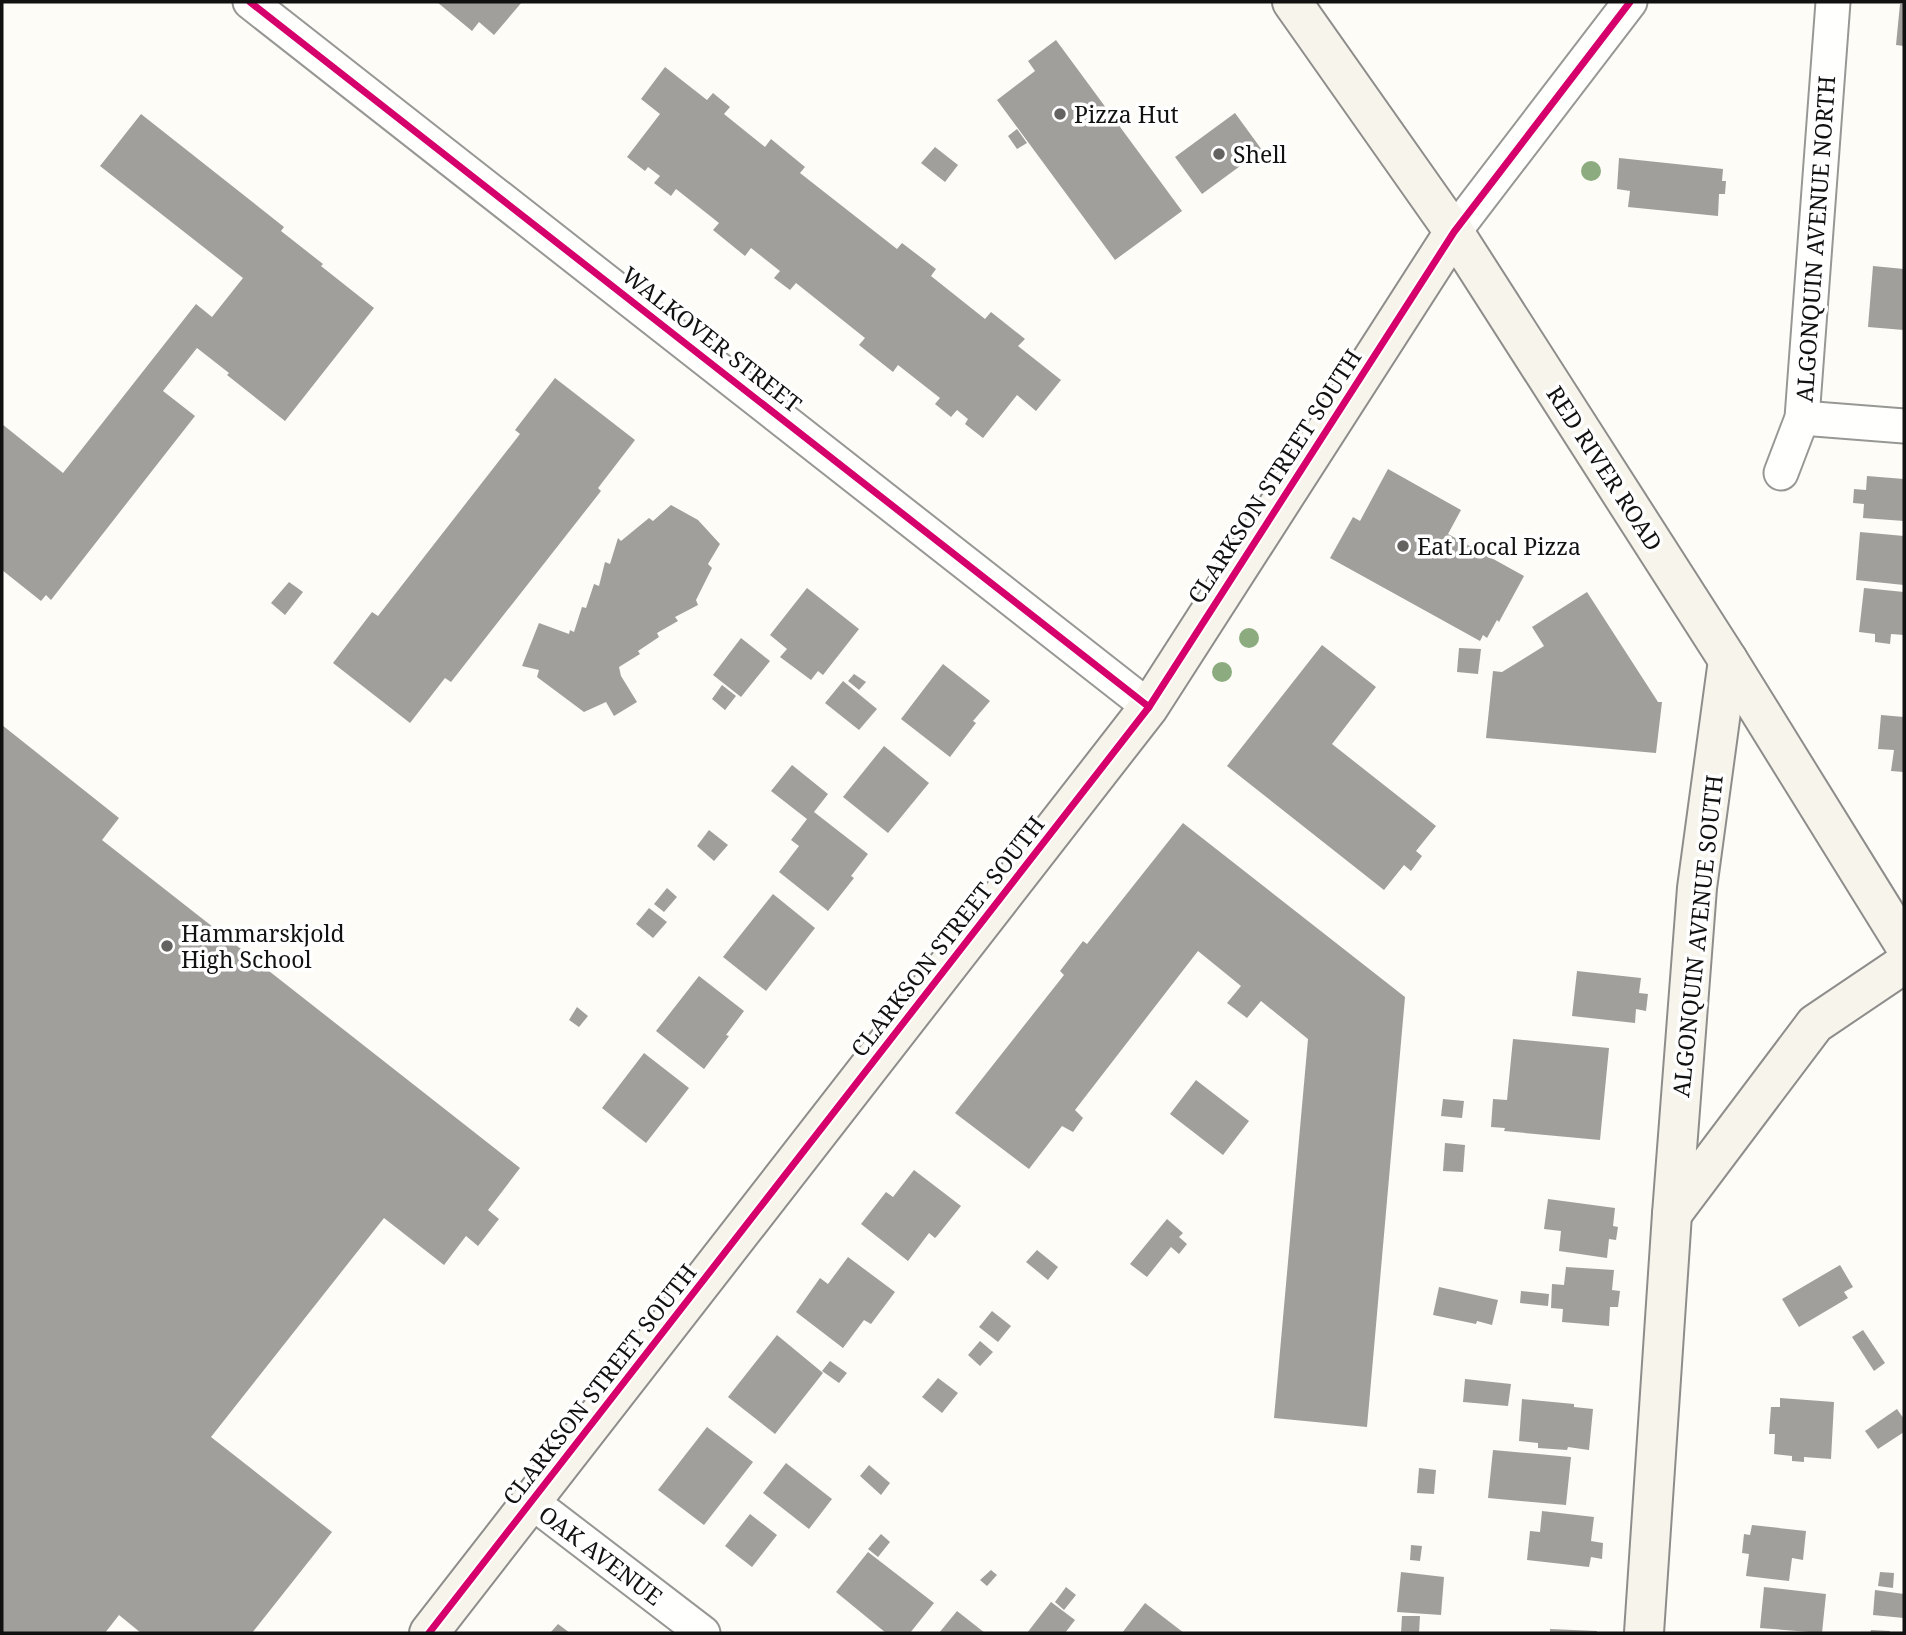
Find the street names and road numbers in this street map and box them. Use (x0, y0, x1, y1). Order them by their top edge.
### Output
street label: ALGONQUIN AVENUE NORTH (1788, 75, 1842, 403)
street label: WALKOVER STREET (615, 259, 809, 419)
street label: CLARKSON STREET SOUTH (1180, 343, 1368, 609)
street label: RED RIVER ROAD (1540, 379, 1670, 557)
street label: ALGONQUIN AVENUE SOUTH (1664, 773, 1730, 1099)
street label: CLARKSON STREET SOUTH (843, 809, 1051, 1063)
street label: CLARKSON STREET SOUTH (495, 1257, 703, 1511)
street label: OAK AVENUE (532, 1498, 670, 1612)

